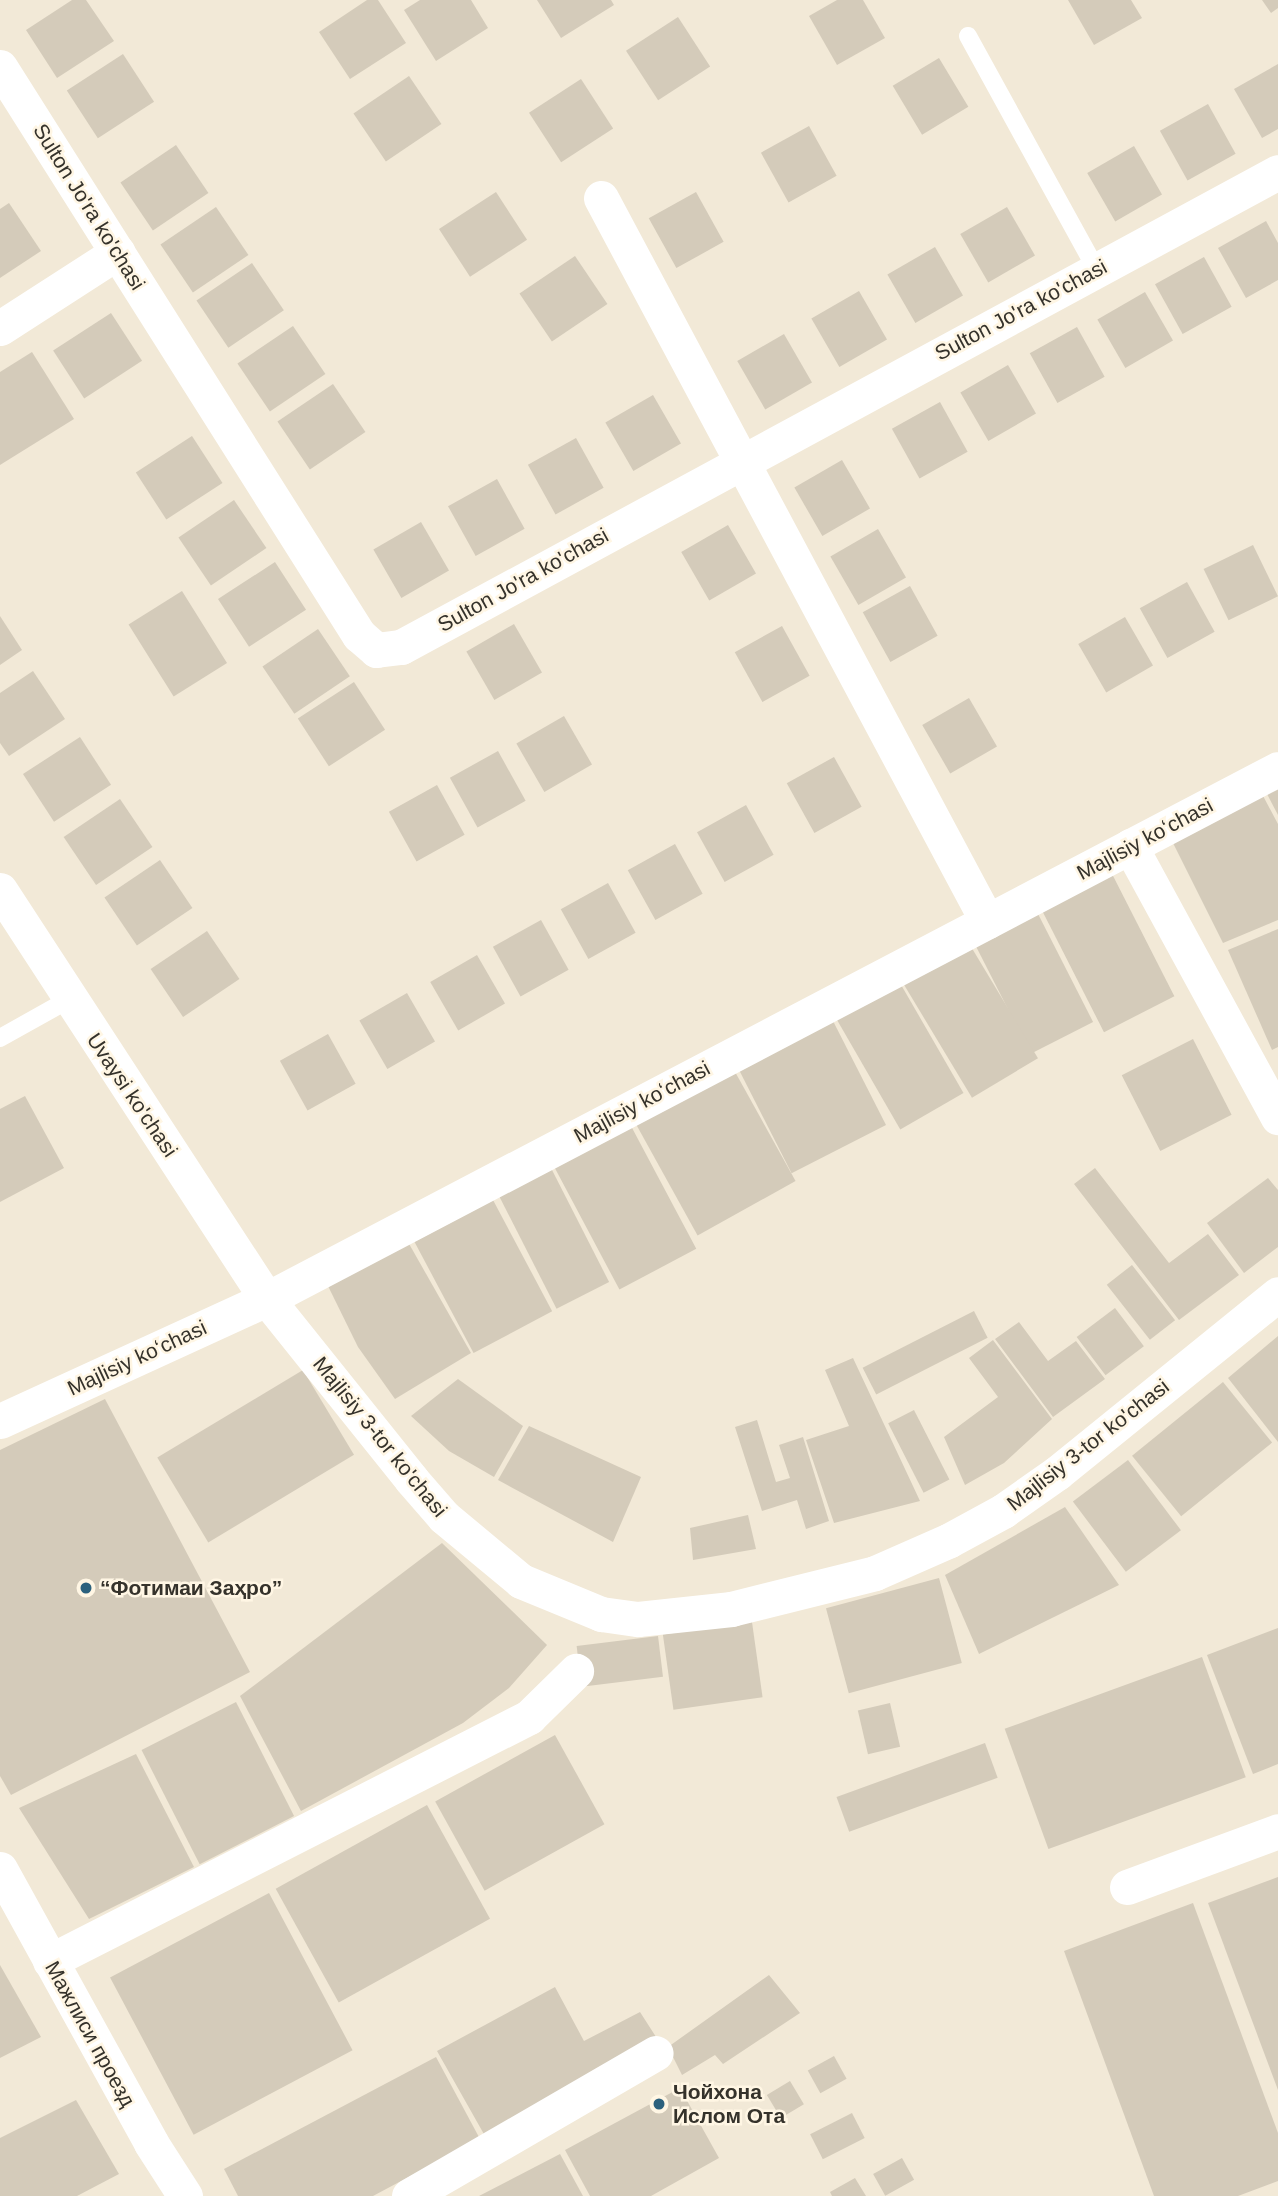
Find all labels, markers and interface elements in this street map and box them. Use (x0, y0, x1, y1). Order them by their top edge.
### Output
street label: Sulton Jo'ra ko'chasi (28, 119, 150, 295)
street label: Sulton Jo'ra ko'chasi (931, 254, 1111, 366)
street label: Sulton Jo'ra ko'chasi (433, 523, 613, 637)
street label: Majlisiy koʻchasi (1073, 793, 1217, 885)
street label: Uvaysi ko'chasi (81, 1028, 183, 1162)
street label: Majlisiy koʻchasi (570, 1056, 714, 1148)
street label: Majlisiy koʻchasi (63, 1315, 211, 1401)
street label: Majlisiy 3-tor ko'chasi (308, 1352, 452, 1522)
street label: Majlisiy 3-tor ko'chasi (1002, 1374, 1174, 1516)
place label: “Фотимаи Заҳро” (100, 1575, 282, 1601)
marker: “Фотимаи Заҳро” (78, 1580, 94, 1596)
street label: Мажлиси проезд (39, 1957, 141, 2111)
place label: Чойхона Ислом Ота (673, 2079, 785, 2129)
marker: Чойхона Ислом Ота (651, 2096, 667, 2112)

